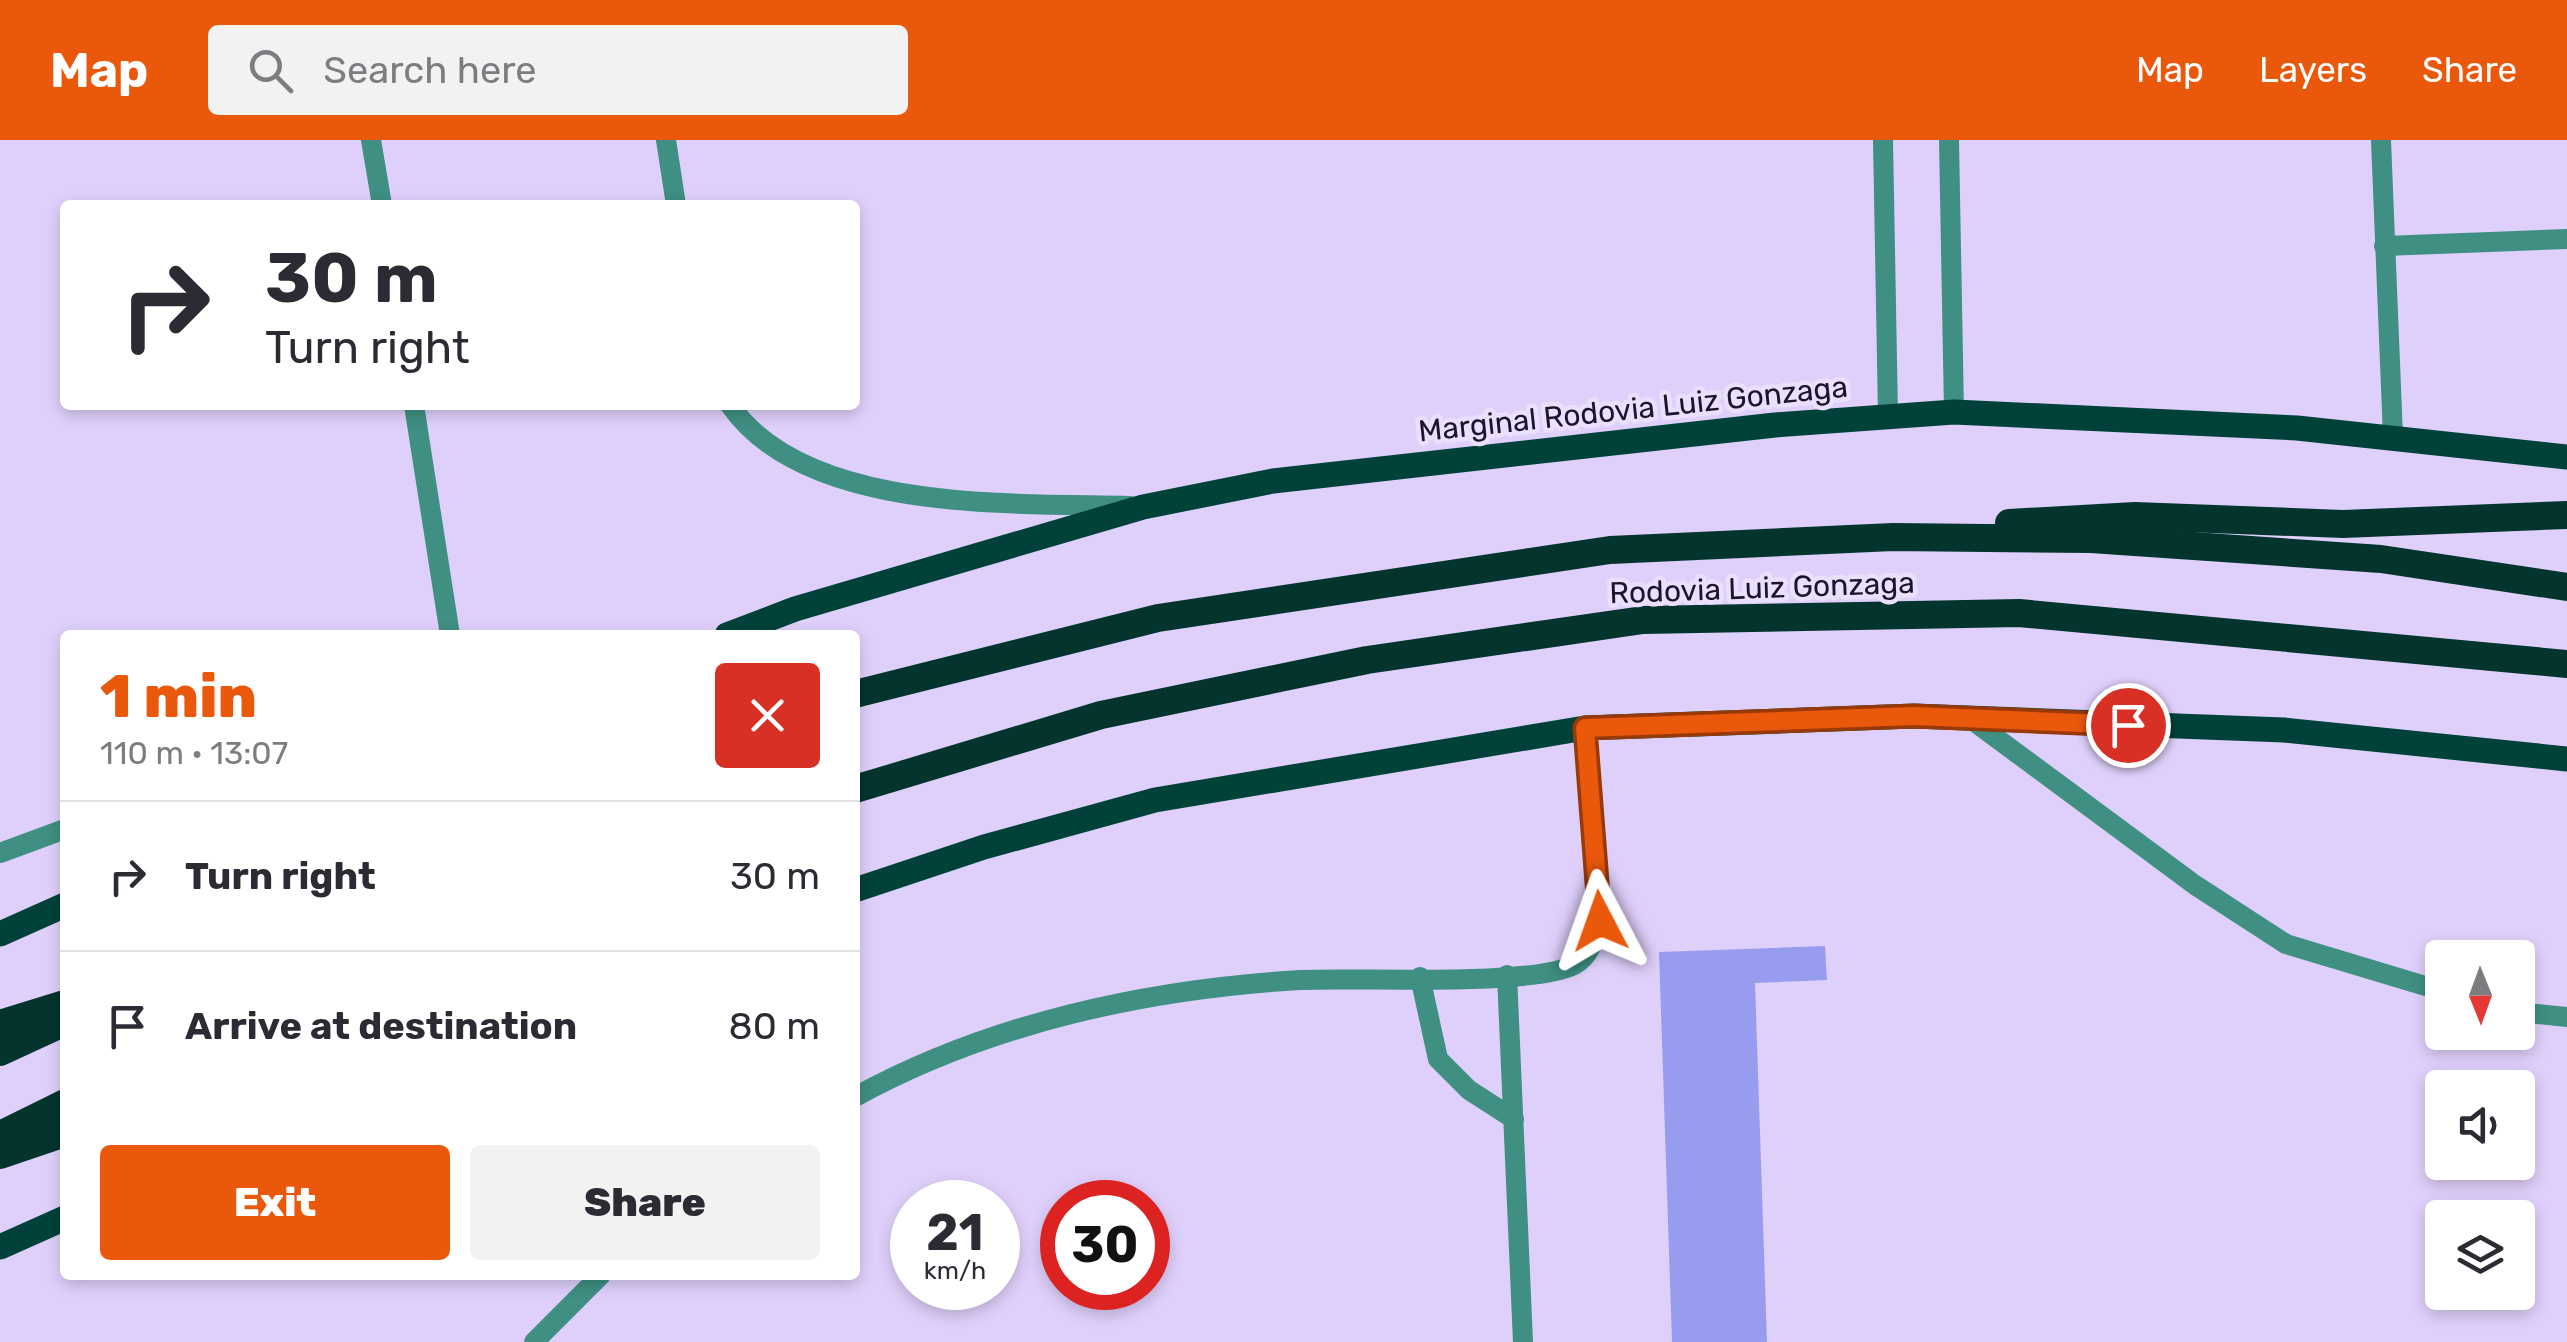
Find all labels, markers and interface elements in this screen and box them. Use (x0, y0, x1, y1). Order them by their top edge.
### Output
search box (208, 25, 908, 115)
text: Map (50, 42, 148, 99)
icon: search (243, 43, 298, 98)
text: Search here (323, 47, 537, 93)
text: Map (2136, 49, 2204, 91)
text: Layers (2259, 49, 2367, 91)
text: Share (2422, 49, 2517, 91)
text: 30 m (265, 237, 438, 320)
icon: right (100, 240, 230, 370)
text: Turn right (265, 321, 469, 374)
street label: Marginal Rodovia Luiz Gonzaga (1417, 369, 1849, 449)
street label: Rodovia Luiz Gonzaga (1609, 565, 1915, 611)
text: 1 min (100, 661, 257, 732)
button: close (715, 663, 820, 768)
pin (2086, 683, 2171, 768)
icon: arrive (2101, 698, 2156, 753)
text: 110 m · 13:07 (100, 734, 288, 772)
icon: right (100, 849, 155, 904)
text: Turn right (185, 853, 376, 899)
text: 30 m (730, 853, 820, 899)
position arrow (1548, 869, 1652, 973)
north arrow (2425, 940, 2535, 1050)
map controls (2425, 940, 2535, 1310)
icon: arrive (100, 999, 155, 1054)
text: Arrive at destination (185, 1003, 577, 1049)
text: 80 m (729, 1003, 820, 1049)
button: sound (2425, 1070, 2535, 1180)
button: Exit (100, 1145, 450, 1260)
button: Share (470, 1145, 820, 1260)
speed limit sign: 30 (1040, 1180, 1170, 1310)
button: layers (2425, 1200, 2535, 1310)
text: 21 (926, 1203, 984, 1263)
text: km/h (924, 1256, 986, 1285)

